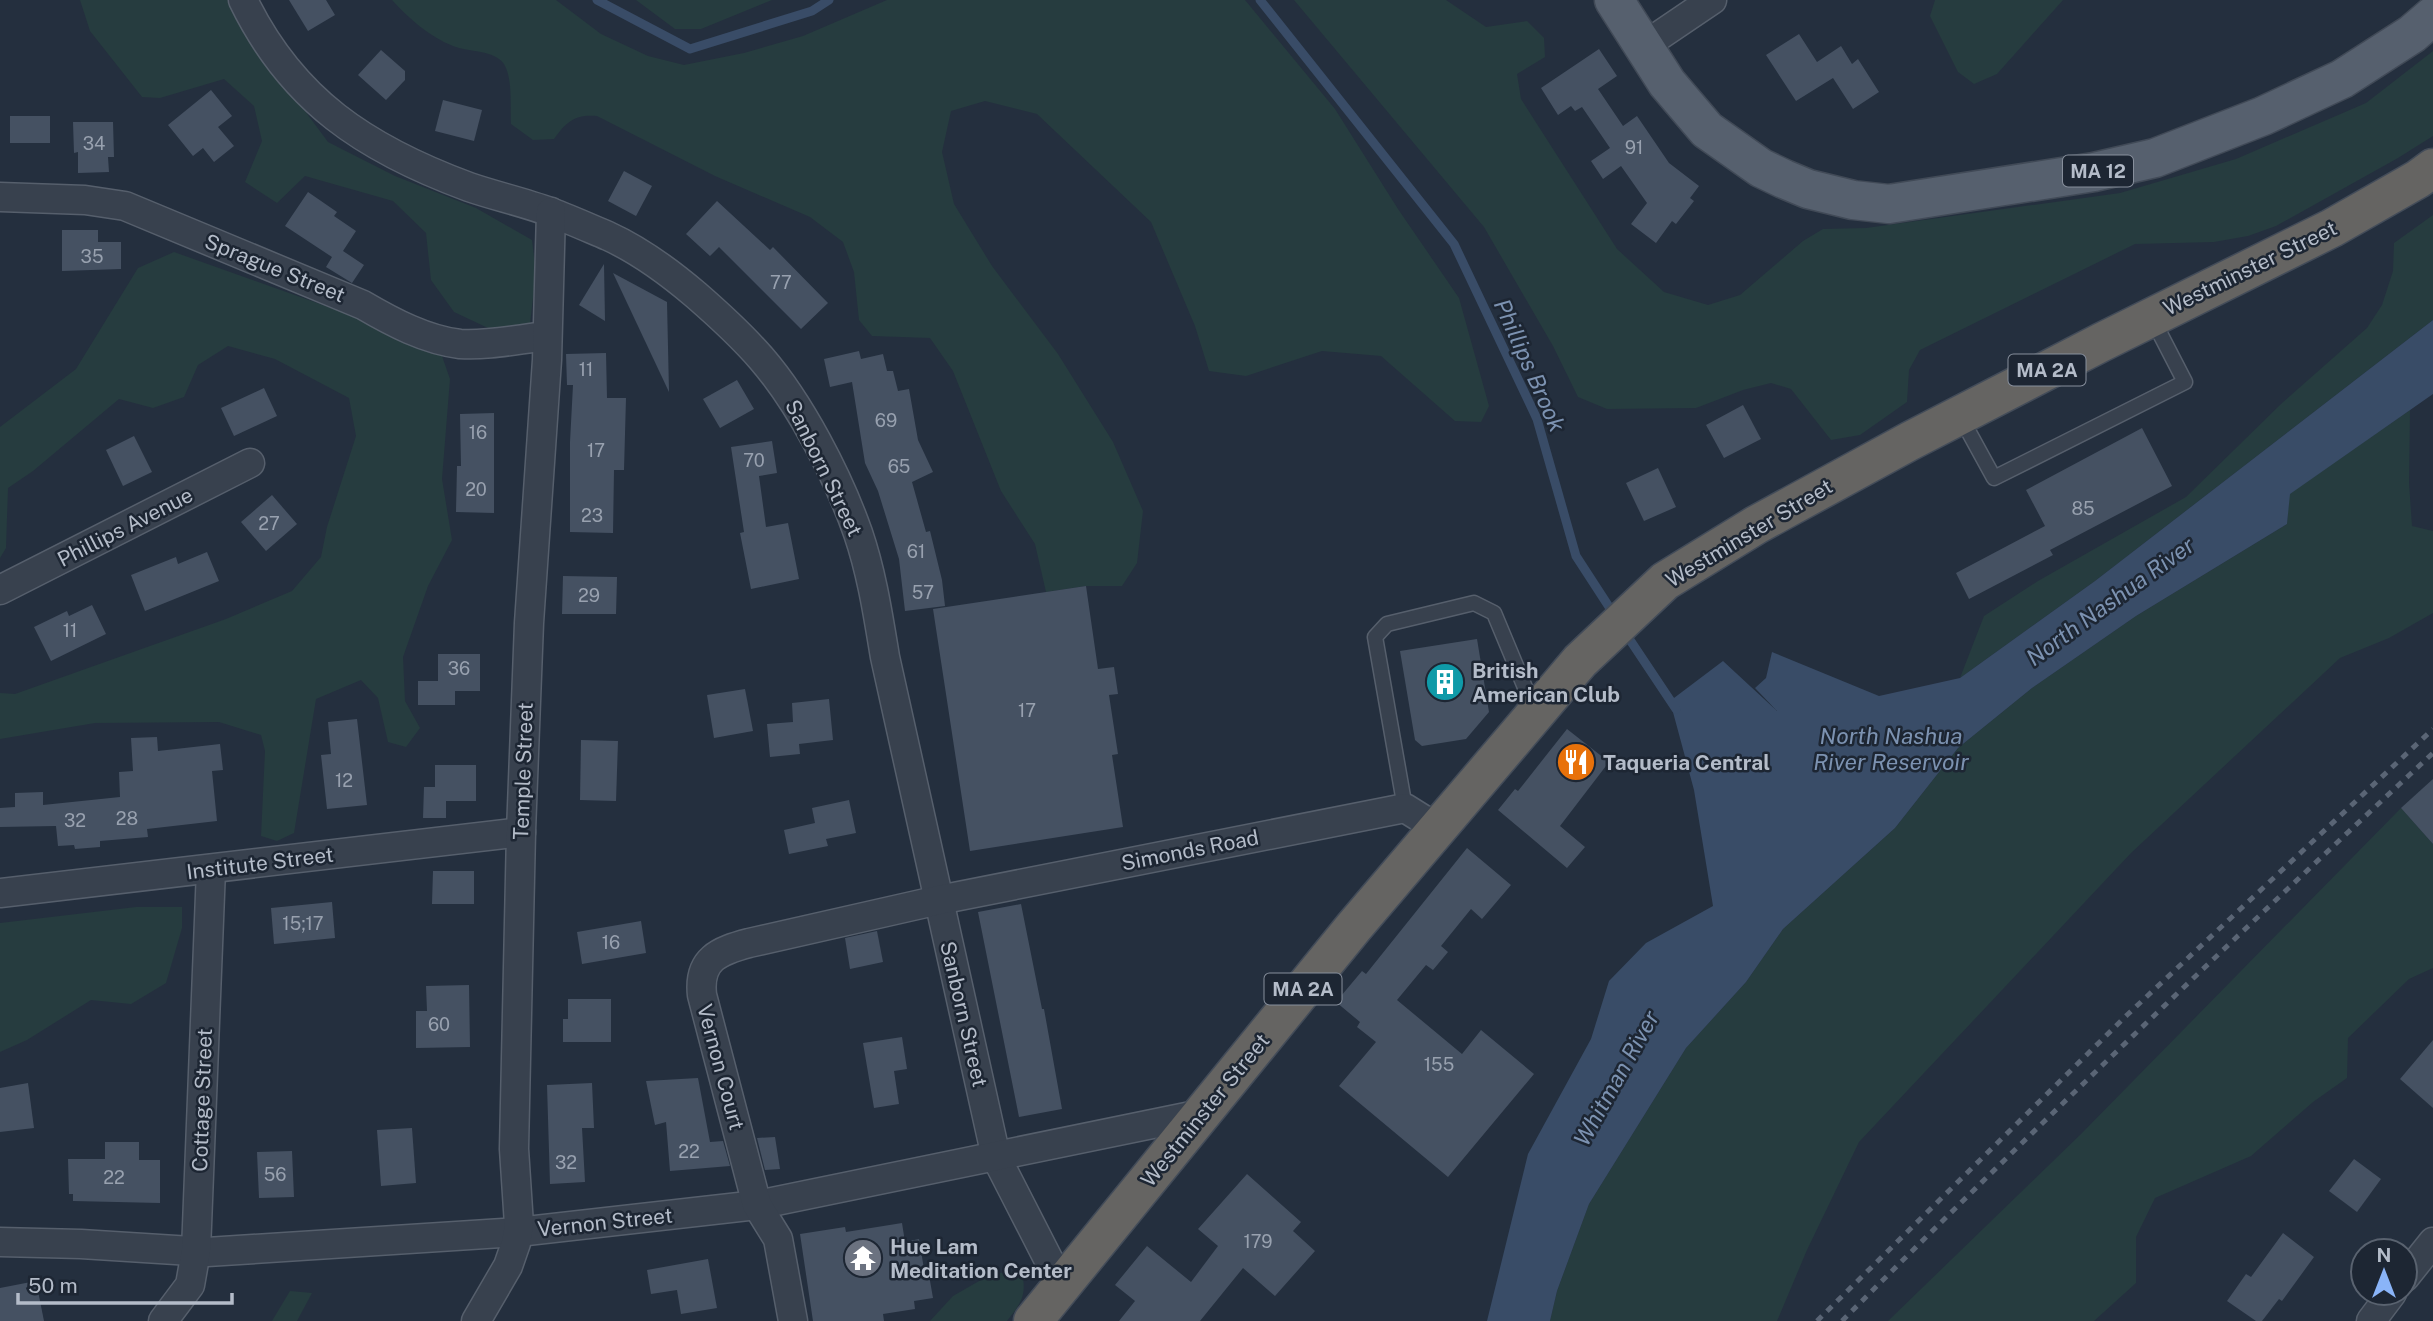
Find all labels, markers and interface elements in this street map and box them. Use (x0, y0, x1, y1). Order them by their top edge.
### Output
house number: 34 (83, 133, 105, 154)
house number: 91 (1625, 137, 1643, 158)
road number: MA 12 (2063, 155, 2133, 186)
street label: Westminster Street (2159, 215, 2341, 321)
street label: Sprague Street (201, 228, 349, 308)
house number: 35 (81, 246, 103, 267)
house number: 77 (770, 272, 792, 293)
water label: Phillips Brook (1489, 294, 1572, 436)
road number: MA 2A (2008, 354, 2086, 386)
house number: 11 (579, 359, 593, 380)
street label: Sanborn Street (780, 396, 868, 540)
house number: 69 (875, 410, 897, 431)
house number: 16 (469, 422, 487, 443)
house number: 17 (587, 440, 605, 461)
house number: 70 (743, 450, 765, 471)
house number: 65 (888, 456, 910, 477)
street label: Westminster Street (1661, 473, 1837, 593)
house number: 20 (465, 479, 487, 500)
street label: Phillips Avenue (53, 482, 197, 572)
house number: 85 (2071, 498, 2095, 519)
house number: 23 (581, 505, 603, 526)
house number: 27 (258, 513, 280, 534)
water label: North Nashua River (2021, 531, 2199, 671)
house number: 61 (907, 541, 925, 562)
house number: 57 (912, 582, 934, 603)
house number: 29 (578, 585, 600, 606)
house number: 11 (63, 620, 77, 641)
house number: 36 (448, 658, 470, 679)
place label: British American Club (1472, 658, 1620, 707)
building icon: British American Club (1424, 661, 1466, 703)
house number: 17 (1018, 700, 1036, 721)
street label: Temple Street (508, 702, 538, 840)
water label: North Nashua River Reservoir (1813, 722, 1969, 775)
restaurant icon: Taqueria Central (1555, 741, 1597, 783)
place label: Taqueria Central (1603, 750, 1770, 775)
house number: 12 (335, 770, 353, 791)
house number: 28 (116, 808, 138, 829)
house number: 32 (64, 810, 86, 831)
street label: Simonds Road (1119, 824, 1261, 876)
street label: Institute Street (185, 842, 335, 884)
house number: 15;17 (282, 913, 324, 934)
house number: 16 (602, 932, 620, 953)
street label: Sanborn Street (935, 939, 993, 1089)
road number: MA 2A (1264, 973, 1342, 1004)
street label: Vernon Court (692, 1001, 750, 1133)
water label: Whitman River (1568, 1005, 1664, 1150)
house number: 60 (428, 1014, 450, 1035)
street label: Cottage Street (187, 1028, 217, 1172)
street label: Westminster Street (1136, 1028, 1274, 1192)
house number: 155 (1424, 1054, 1454, 1075)
house number: 22 (678, 1141, 700, 1162)
house number: 32 (555, 1152, 577, 1173)
house number: 56 (264, 1164, 286, 1185)
house number: 22 (103, 1167, 125, 1188)
street label: Vernon Street (536, 1202, 674, 1242)
house number: 179 (1243, 1231, 1273, 1252)
place label: Hue Lam Meditation Center (890, 1234, 1072, 1283)
temple icon: Hue Lam Meditation Center (842, 1237, 884, 1279)
north arrow (2349, 1237, 2419, 1307)
text: N (2377, 1244, 2391, 1266)
scale bar (18, 1262, 231, 1306)
text: 50 m (28, 1273, 78, 1298)

